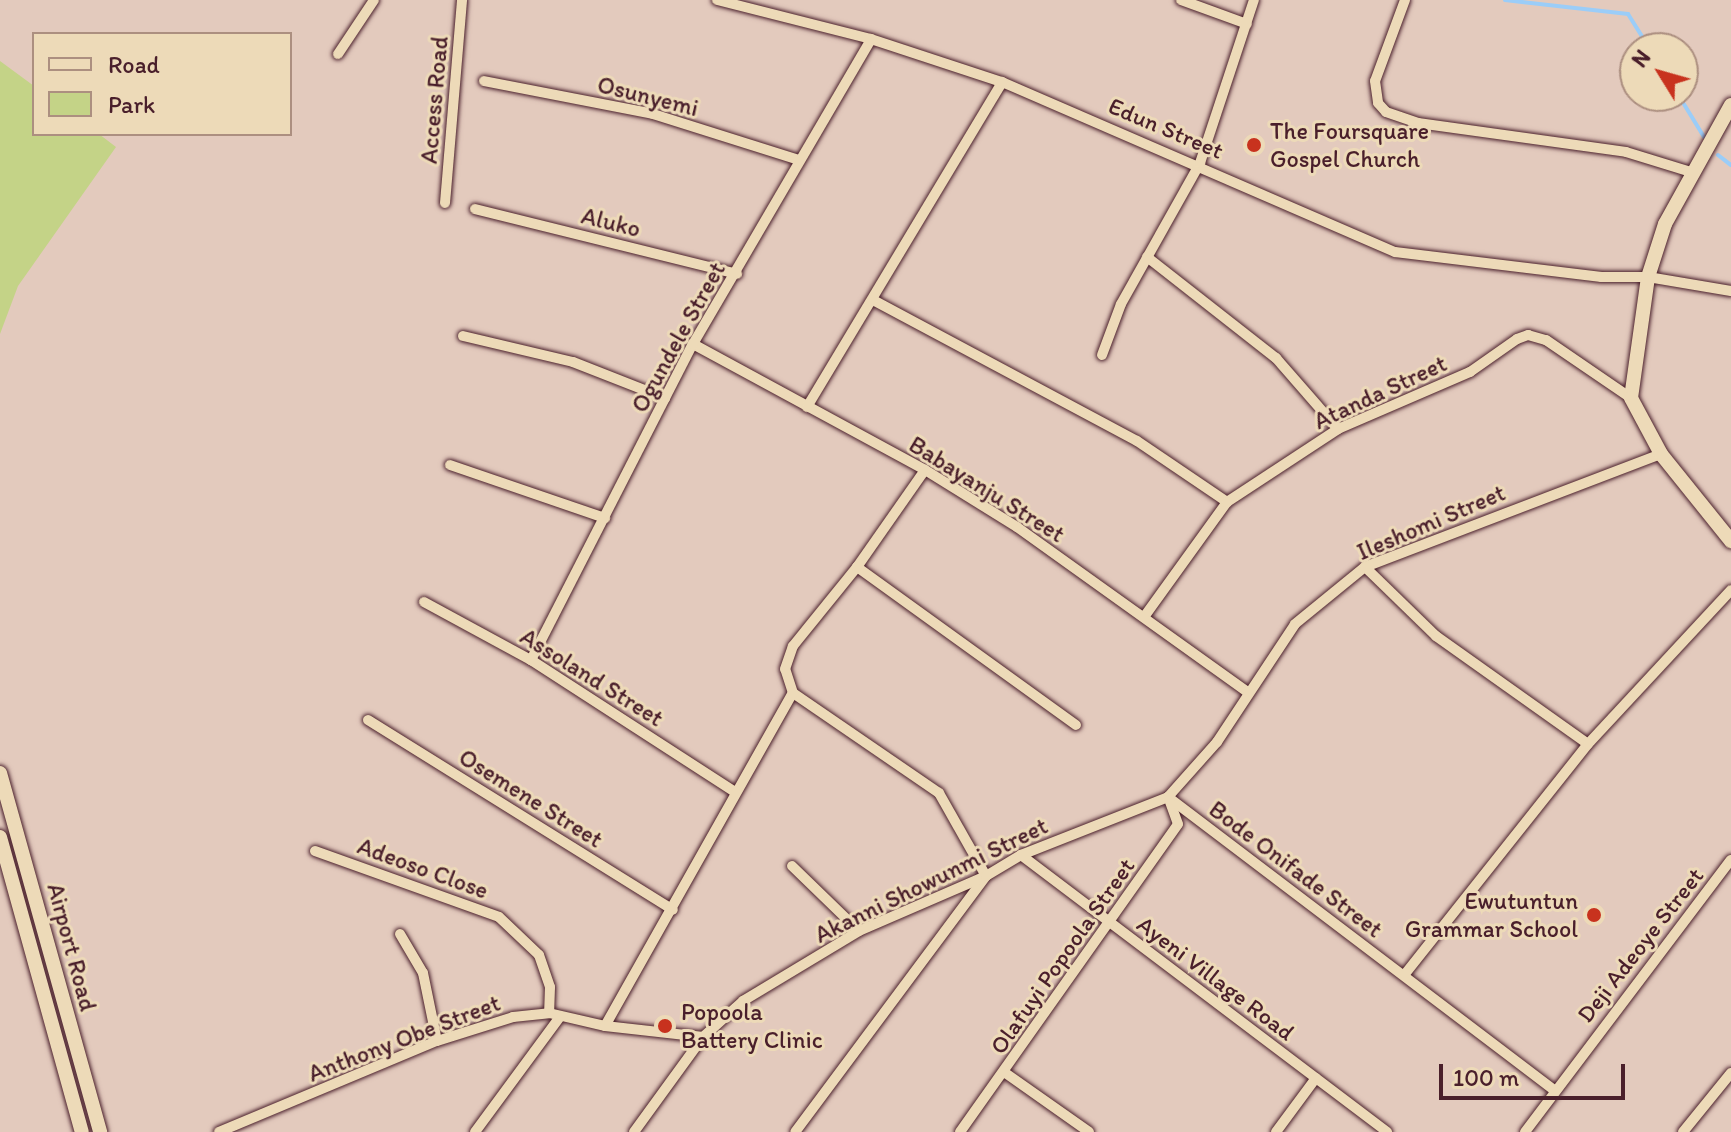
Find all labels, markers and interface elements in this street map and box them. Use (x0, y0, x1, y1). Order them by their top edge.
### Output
legend (32, 32, 292, 136)
north arrow (1619, 32, 1699, 112)
street label: Access Road (414, 35, 454, 165)
text: N (1626, 44, 1656, 73)
text: Road (108, 50, 160, 79)
street label: Osunyemi (594, 70, 702, 122)
text: Park (108, 90, 155, 119)
street label: Edun Street (1105, 91, 1227, 165)
place label: The Foursquare Gospel Church (1270, 117, 1429, 173)
marker: The Foursquare Gospel Church (1245, 136, 1263, 154)
street label: Aluko (578, 201, 644, 243)
street label: Ogundele Street (625, 257, 731, 417)
street label: Atanda Street (1309, 349, 1451, 435)
street label: Babayanju Street (904, 430, 1070, 548)
street label: Ileshomi Street (1353, 478, 1509, 566)
street label: Assoland Street (515, 622, 669, 732)
street label: Osemene Street (454, 742, 608, 854)
street label: Bode Onifade Street (1204, 795, 1388, 943)
street label: Akanni Showunmi Street (810, 811, 1052, 949)
street label: Adeoso Close (354, 831, 492, 905)
street label: Olafuyi Popoola Street (984, 853, 1140, 1059)
street label: Deji Adeoye Street (1571, 862, 1709, 1028)
street label: Airport Road (41, 880, 103, 1014)
place label: Ewutuntun Grammar School (1405, 887, 1578, 943)
marker: Ewutuntun Grammar School (1585, 906, 1603, 924)
street label: Ayeni Village Road (1132, 910, 1300, 1046)
street label: Anthony Obe Street (304, 988, 504, 1088)
place label: Popoola Battery Clinic (681, 998, 822, 1054)
marker: Popoola Battery Clinic (656, 1017, 674, 1035)
scale bar (1443, 1048, 1629, 1098)
text: 100 m (1453, 1063, 1519, 1092)

